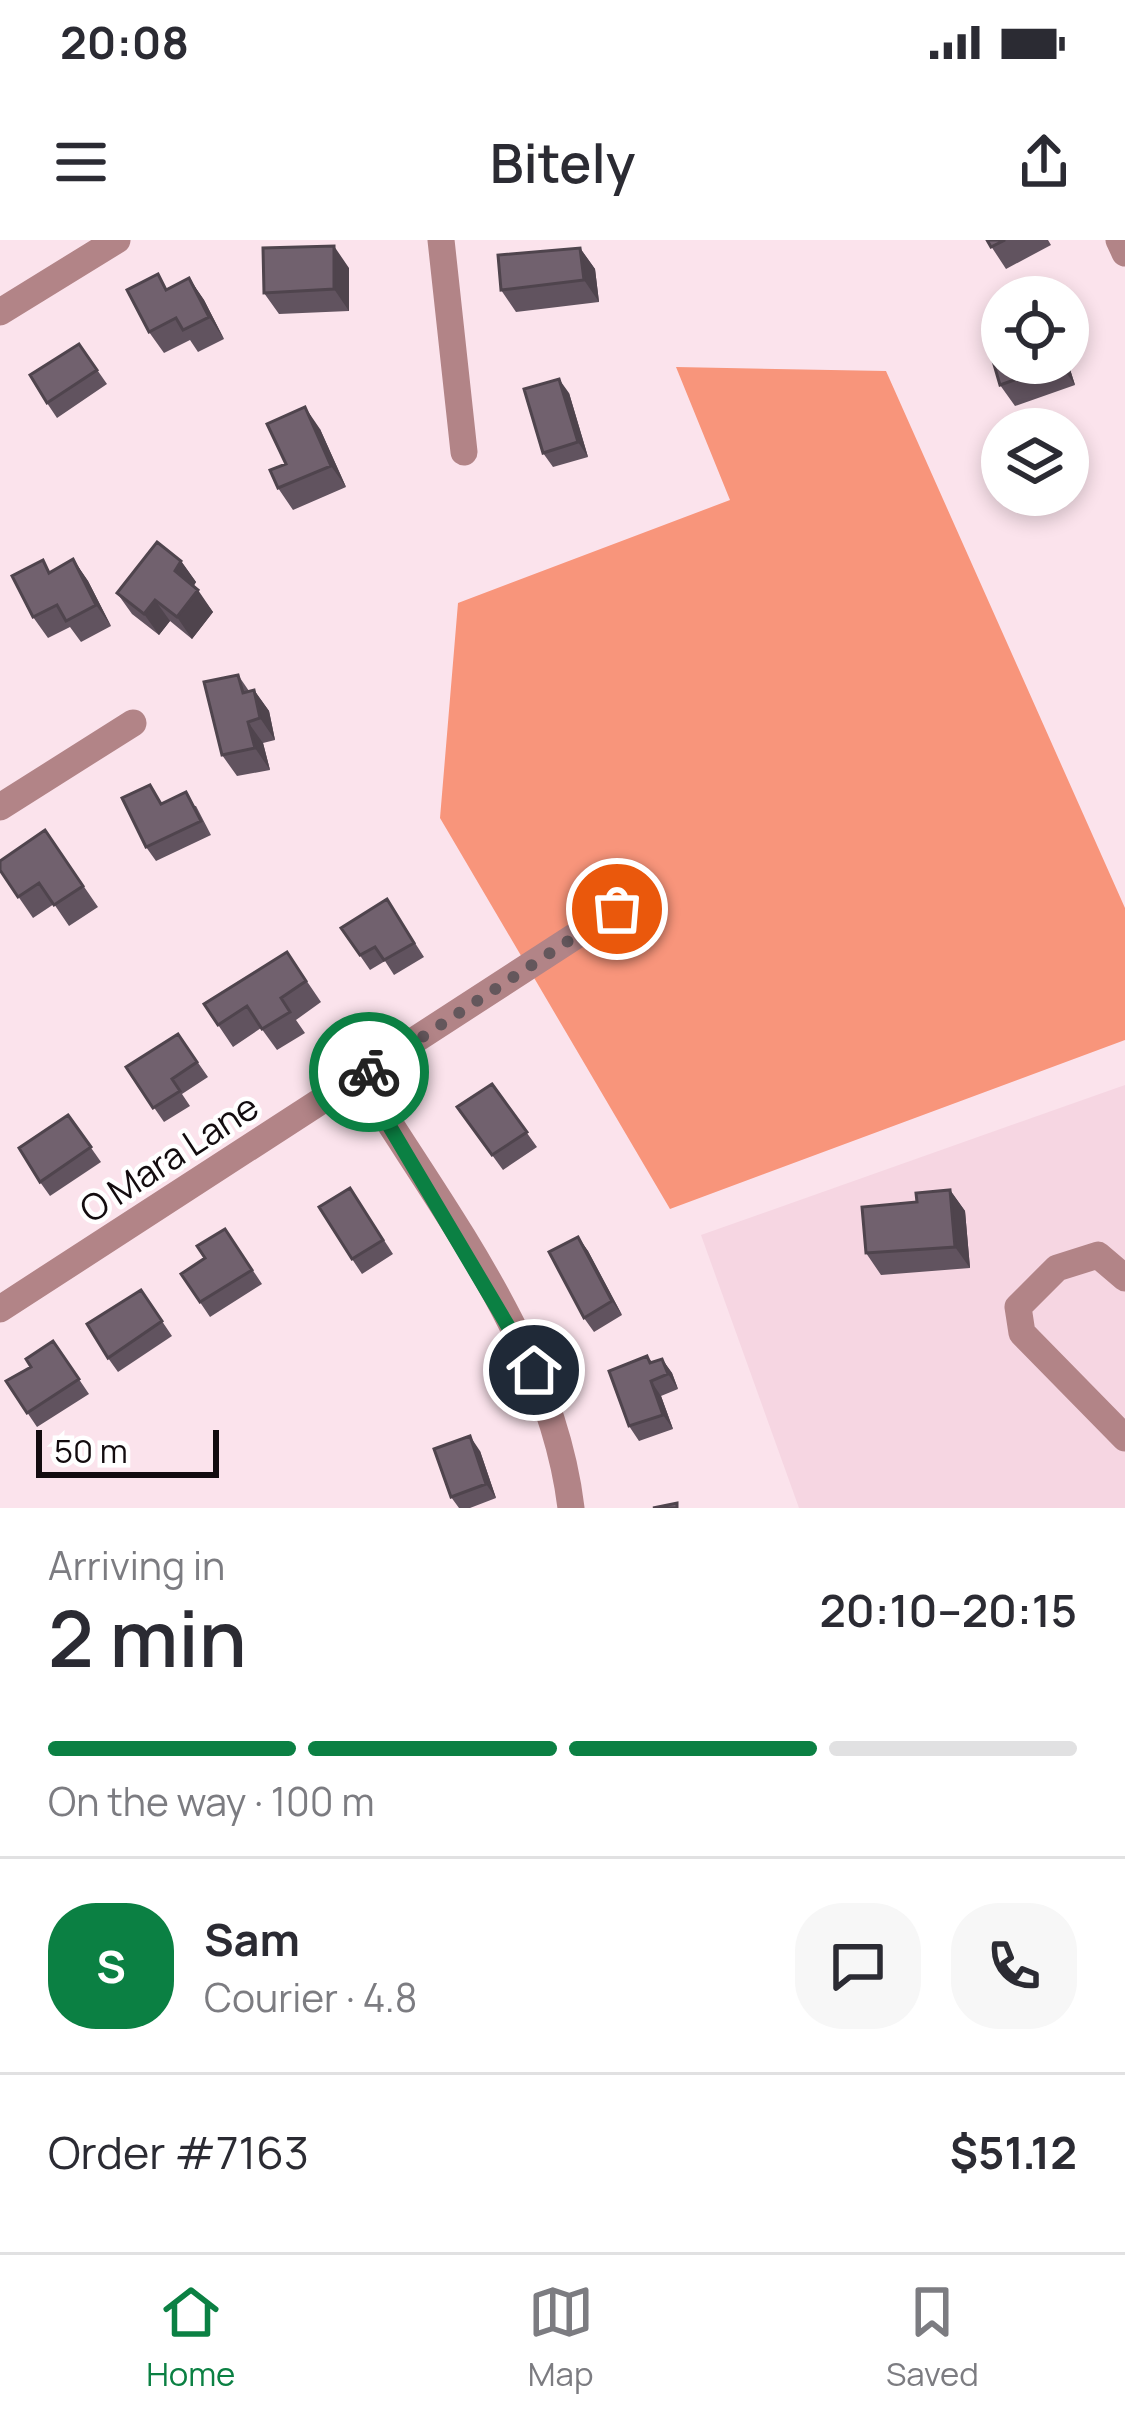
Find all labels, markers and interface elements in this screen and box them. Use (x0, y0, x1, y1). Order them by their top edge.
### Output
text: 20:08 (60, 11, 189, 73)
text: Bitely (490, 125, 635, 199)
icon: menu (48, 129, 114, 195)
icon: share (1011, 129, 1077, 195)
map controls (981, 276, 1089, 516)
button: locate (981, 276, 1089, 384)
button: layers (981, 408, 1089, 516)
pin (566, 858, 668, 960)
icon: bag (584, 876, 650, 942)
courier (309, 1012, 429, 1132)
icon: bike (336, 1039, 402, 1105)
street label: O Mara Lane (70, 1082, 267, 1234)
pin (483, 1319, 585, 1421)
icon: home (501, 1337, 567, 1403)
scale bar (36, 1424, 219, 1477)
text: 50 m (54, 1428, 128, 1473)
text: Arriving in (48, 1538, 225, 1592)
text: 20:10–20:15 (819, 1579, 1077, 1641)
text: 2 min (48, 1584, 247, 1690)
text: On the way · 100 m (48, 1774, 375, 1828)
button: chat (795, 1903, 921, 2029)
button: phone (951, 1903, 1077, 2029)
text: Sam (204, 1908, 300, 1970)
text: S (96, 1935, 126, 1997)
text: Courier · 4.8 (204, 1970, 417, 2024)
text: Order #7163 (48, 2121, 309, 2183)
text: $51.12 (950, 2121, 1077, 2183)
tab: Home (146, 2279, 235, 2396)
tab: Map (528, 2279, 594, 2396)
tab: Saved (886, 2279, 979, 2396)

